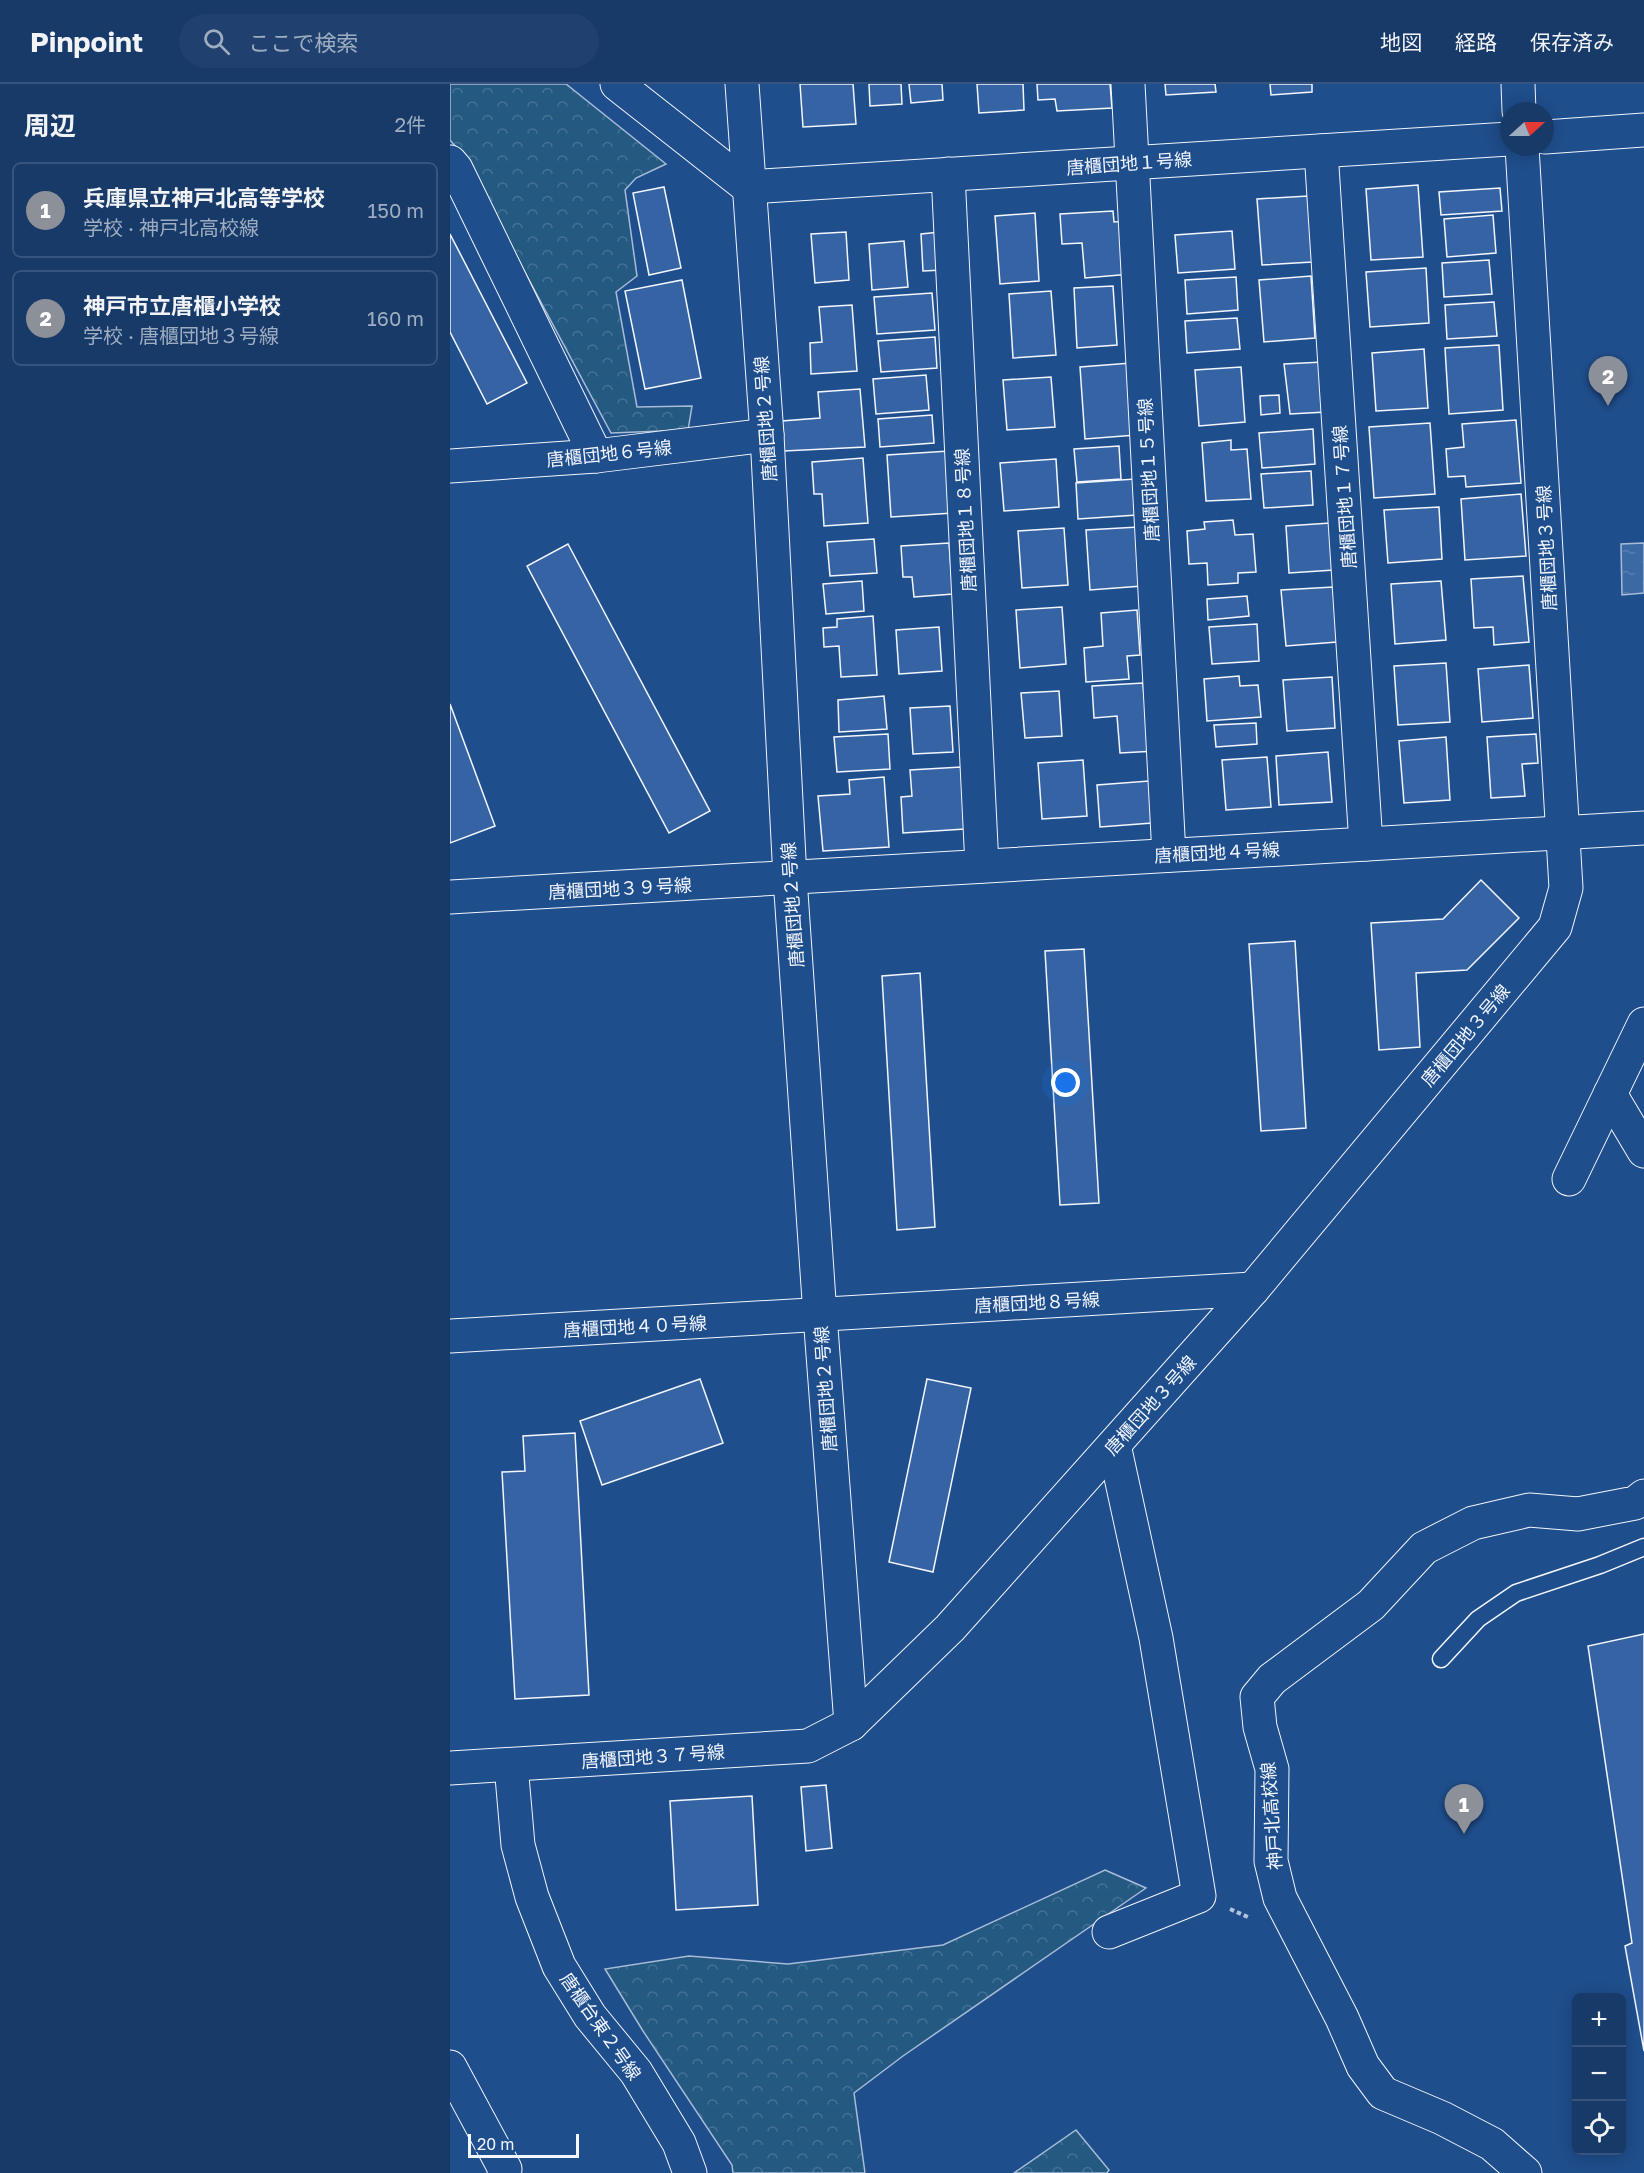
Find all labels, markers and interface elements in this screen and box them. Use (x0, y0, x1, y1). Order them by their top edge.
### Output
search box (179, 14, 599, 68)
text: Pinpoint (30, 25, 143, 58)
icon: search (200, 25, 233, 58)
text: ここで検索 (248, 29, 358, 56)
text: 地図 (1380, 29, 1422, 55)
text: 経路 (1455, 29, 1497, 55)
text: 保存済み (1530, 29, 1614, 55)
north arrow (1500, 102, 1554, 156)
text: 周辺 (24, 110, 76, 141)
text: 2件 (394, 112, 426, 136)
street label: 唐櫃団地１号線 (1065, 148, 1193, 178)
text: 兵庫県立神戸北高等学校 (83, 184, 325, 211)
text: 1 (40, 198, 51, 222)
text: 150 m (368, 198, 424, 222)
text: 学校 · 神戸北高校線 (83, 215, 259, 239)
text: 神戸市立唐櫃小学校 (83, 292, 281, 319)
text: 2 (39, 306, 52, 330)
text: 160 m (367, 306, 424, 330)
text: 学校 · 唐櫃団地３号線 (83, 323, 279, 347)
street label: 唐櫃団地２号線 (750, 355, 780, 483)
pin: 2 (1588, 356, 1628, 406)
street label: 唐櫃団地１５号線 (1133, 398, 1163, 542)
street label: 唐櫃団地１７号線 (1328, 424, 1360, 570)
street label: 唐櫃団地６号線 (545, 435, 673, 471)
street label: 唐櫃団地１８号線 (950, 448, 980, 592)
street label: 唐櫃団地３号線 (1532, 485, 1560, 611)
street label: 唐櫃団地４号線 (1154, 838, 1280, 866)
street label: 唐櫃団地２号線 (777, 841, 807, 969)
street label: 唐櫃団地３９号線 (548, 873, 692, 903)
street label: 唐櫃団地３号線 (1416, 980, 1514, 1090)
your location (1051, 1068, 1080, 1097)
street label: 唐櫃団地８号線 (974, 1288, 1100, 1316)
street label: 唐櫃団地４０号線 (563, 1311, 707, 1341)
street label: 唐櫃団地２号線 (810, 1325, 840, 1453)
street label: 唐櫃団地３号線 (1100, 1351, 1200, 1459)
street label: 唐櫃団地３７号線 (580, 1740, 726, 1772)
street label: 神戸北高校線 (1256, 1761, 1286, 1871)
pin: 1 (1444, 1784, 1484, 1834)
street label: 唐櫃台東２号線 (556, 1968, 646, 2084)
map controls (1572, 1993, 1626, 2155)
button: + (1572, 1993, 1626, 2047)
button: − (1572, 2047, 1626, 2101)
button: locate (1572, 2101, 1626, 2155)
scale bar (468, 2131, 579, 2158)
text: 20 m (477, 2134, 514, 2154)

